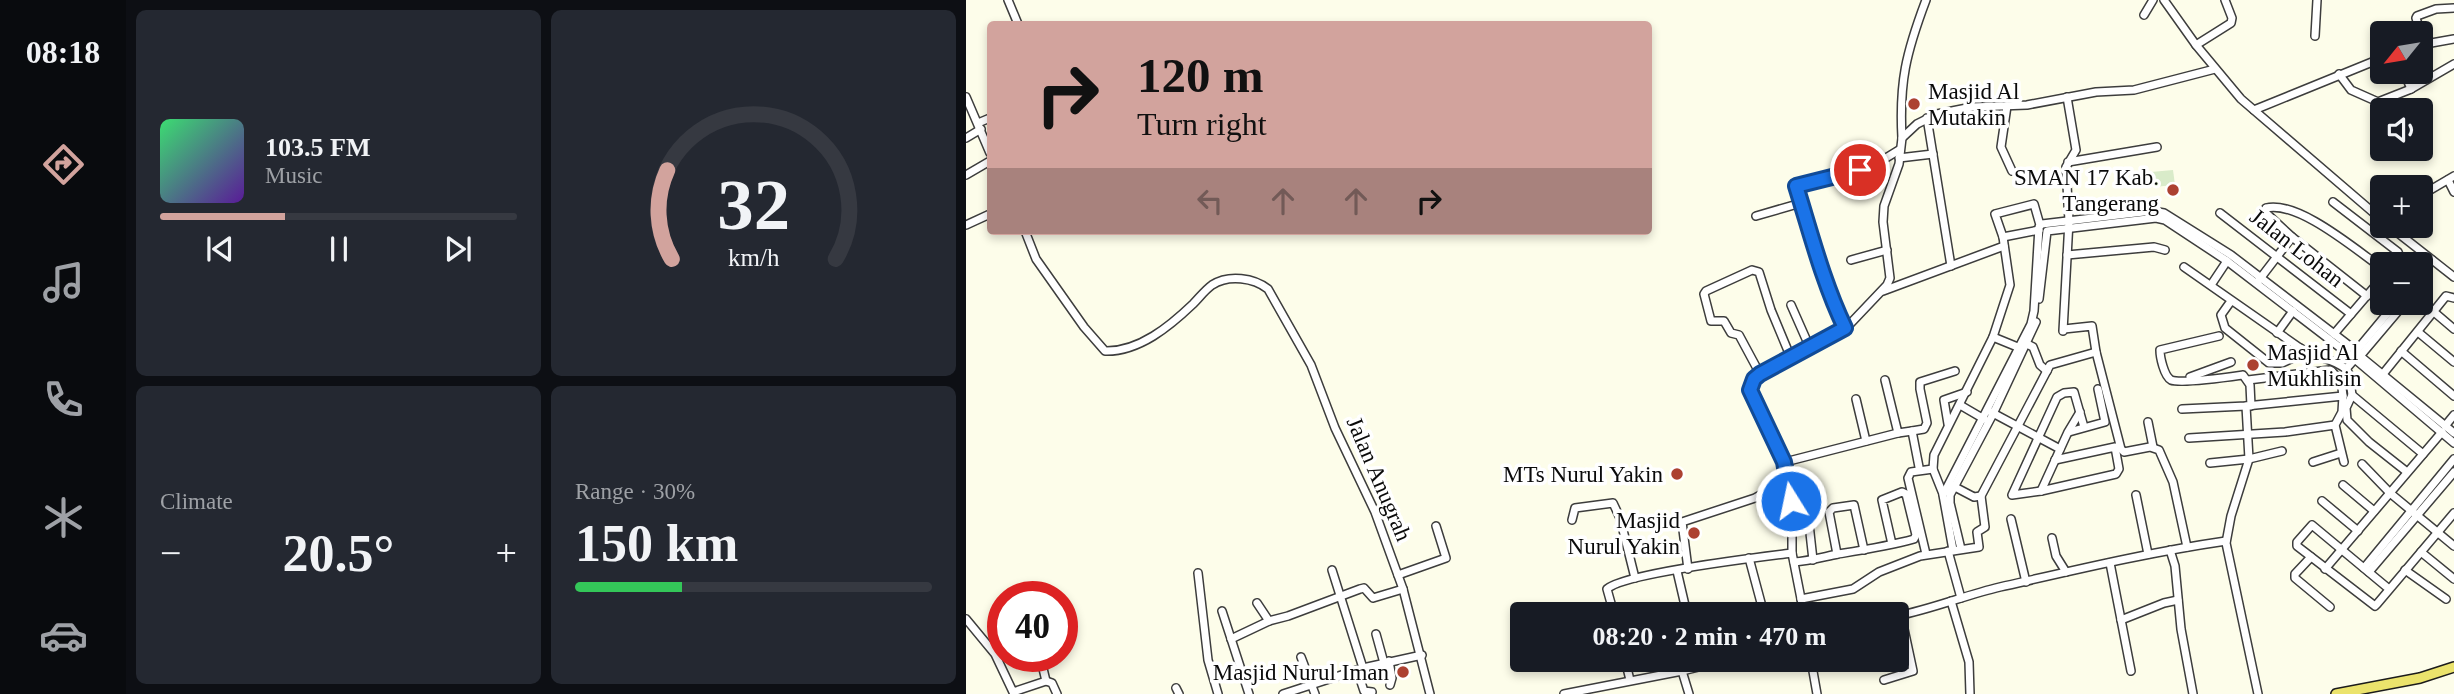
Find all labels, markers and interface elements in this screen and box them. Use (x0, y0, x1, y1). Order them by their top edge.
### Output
north arrow (2370, 21, 2432, 84)
map controls (2370, 21, 2433, 315)
text: 08:18 (26, 34, 100, 70)
text: 120 m (1137, 48, 1264, 103)
icon: right (1022, 49, 1113, 140)
place label: Masjid Al Mutakin (1928, 79, 2019, 130)
marker: Masjid Al Mutakin (1906, 96, 1922, 112)
button: sound (2370, 98, 2433, 161)
text: Turn right (1137, 106, 1267, 142)
text: 103.5 FM (265, 133, 370, 162)
icon: directions (39, 140, 88, 189)
pin (1830, 140, 1890, 200)
icon: arrive (1841, 151, 1879, 189)
text: Music (265, 163, 323, 188)
text: 32 (717, 165, 790, 246)
place label: SMAN 17 Kab. Tangerang (2014, 165, 2159, 216)
button: + (2370, 175, 2433, 238)
icon: left (1191, 182, 1229, 220)
icon: ahead (1264, 182, 1302, 220)
icon: ahead (1337, 182, 1375, 220)
icon: right (1410, 182, 1448, 220)
marker: SMAN 17 Kab. Tangerang (2165, 182, 2181, 198)
street label: Jalan Lohan (2245, 204, 2349, 293)
icon: previous (201, 230, 239, 268)
icon: pause (320, 230, 358, 268)
icon: next (439, 230, 477, 268)
text: km/h (728, 244, 780, 271)
button: − (2370, 252, 2433, 315)
icon: music (39, 258, 88, 307)
place label: Masjid Al Mukhlisin (2267, 340, 2362, 391)
marker: Masjid Al Mukhlisin (2245, 357, 2261, 373)
icon: phone (39, 375, 88, 424)
street label: Jalan Anugrah (1342, 413, 1417, 545)
place label: MTs Nurul Yakin (1503, 462, 1663, 487)
position arrow (1754, 464, 1828, 538)
marker: MTs Nurul Yakin (1669, 466, 1685, 482)
text: Range · 30% (575, 479, 695, 504)
text: Climate (160, 489, 233, 514)
icon: climate (39, 493, 88, 542)
place label: Masjid Nurul Yakin (1568, 508, 1680, 559)
text: 150 km (575, 515, 738, 572)
text: 20.5° (283, 525, 394, 582)
marker: Masjid Nurul Yakin (1686, 525, 1702, 541)
text: − (160, 532, 181, 574)
text: + (496, 532, 517, 574)
speed limit sign: 40 (987, 581, 1078, 672)
icon: car (39, 611, 88, 660)
text: 08:20 · 2 min · 470 m (1593, 622, 1827, 651)
place label: Masjid Nurul Iman (1213, 660, 1389, 685)
marker: Masjid Nurul Iman (1395, 664, 1411, 680)

